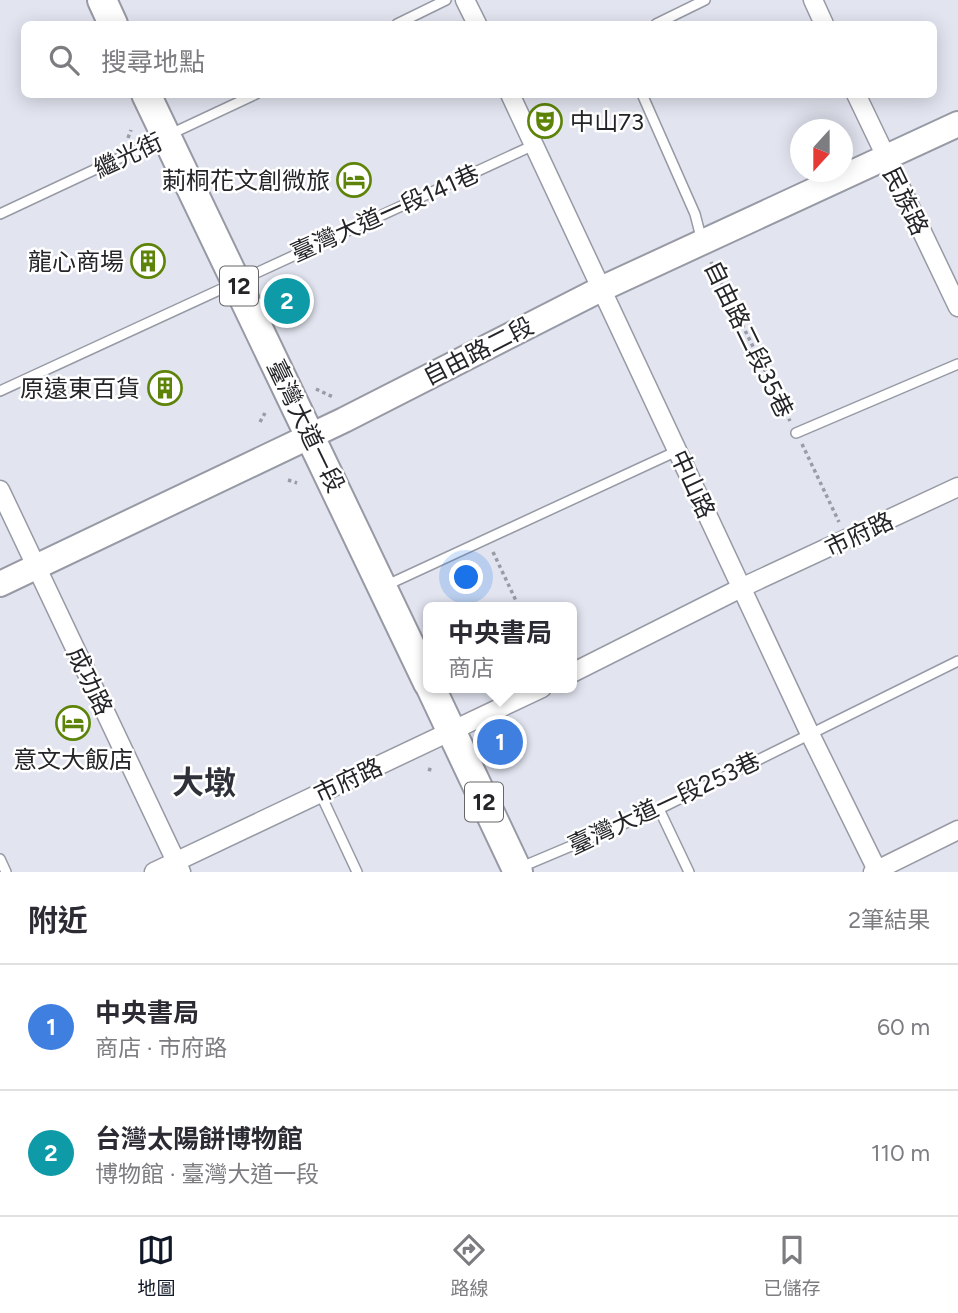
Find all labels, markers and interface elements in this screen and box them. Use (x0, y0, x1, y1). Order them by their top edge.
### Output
search box (21, 21, 937, 98)
icon: search (45, 41, 83, 79)
text: 搜尋地點 (101, 46, 205, 78)
theatre icon: 中山73 (526, 102, 564, 140)
place label: 中山73 (570, 107, 644, 136)
north arrow (790, 119, 853, 182)
street label: 繼光街 (89, 127, 167, 183)
street label: 臺灣大道一段141巷 (286, 159, 484, 267)
hotel icon: 莿桐花文創微旅 (335, 161, 373, 199)
street label: 民族路 (877, 162, 935, 240)
place label: 莿桐花文創微旅 (162, 166, 330, 195)
building icon: 龍心商場 (129, 242, 167, 280)
place label: 龍心商場 (28, 247, 124, 276)
street label: 自由路二段35巷 (699, 256, 799, 422)
road number: 12 (220, 266, 258, 306)
pin: 2 (264, 275, 310, 327)
street label: 自由路二段 (418, 311, 538, 391)
street label: 臺灣大道一段 (261, 355, 351, 497)
building icon: 原遠東百貨 (146, 369, 184, 407)
place label: 原遠東百貨 (20, 374, 140, 403)
street label: 中山路 (665, 445, 721, 523)
street label: 市府路 (820, 506, 898, 562)
your location (449, 560, 483, 594)
popup (423, 602, 577, 693)
text: 中央書局 (448, 617, 552, 649)
street label: 成功路 (61, 642, 119, 720)
text: 商店 (448, 654, 494, 682)
hotel icon: 意文大飯店 (54, 704, 92, 742)
pin: 1 (477, 716, 523, 768)
place label: 意文大飯店 (13, 745, 133, 774)
street label: 臺灣大道一段253巷 (563, 746, 765, 860)
street label: 市府路 (309, 752, 387, 808)
district label: 大墩 (172, 764, 236, 802)
road number: 12 (465, 782, 503, 822)
text: 附近 (28, 902, 88, 939)
text: 2筆結果 (848, 906, 930, 934)
text: 中央書局 (95, 997, 199, 1029)
text: 1 (46, 1013, 56, 1041)
text: 60 m (877, 1013, 930, 1041)
text: 商店 · 市府路 (95, 1034, 227, 1062)
text: 台灣太陽餅博物館 (95, 1123, 303, 1155)
text: 2 (44, 1139, 58, 1167)
text: 110 m (871, 1139, 930, 1167)
text: 博物館 · 臺灣大道一段 (95, 1160, 319, 1188)
tab: 地圖 (137, 1231, 176, 1300)
tab: 路線 (450, 1231, 489, 1300)
tab: 已儲存 (763, 1231, 821, 1300)

